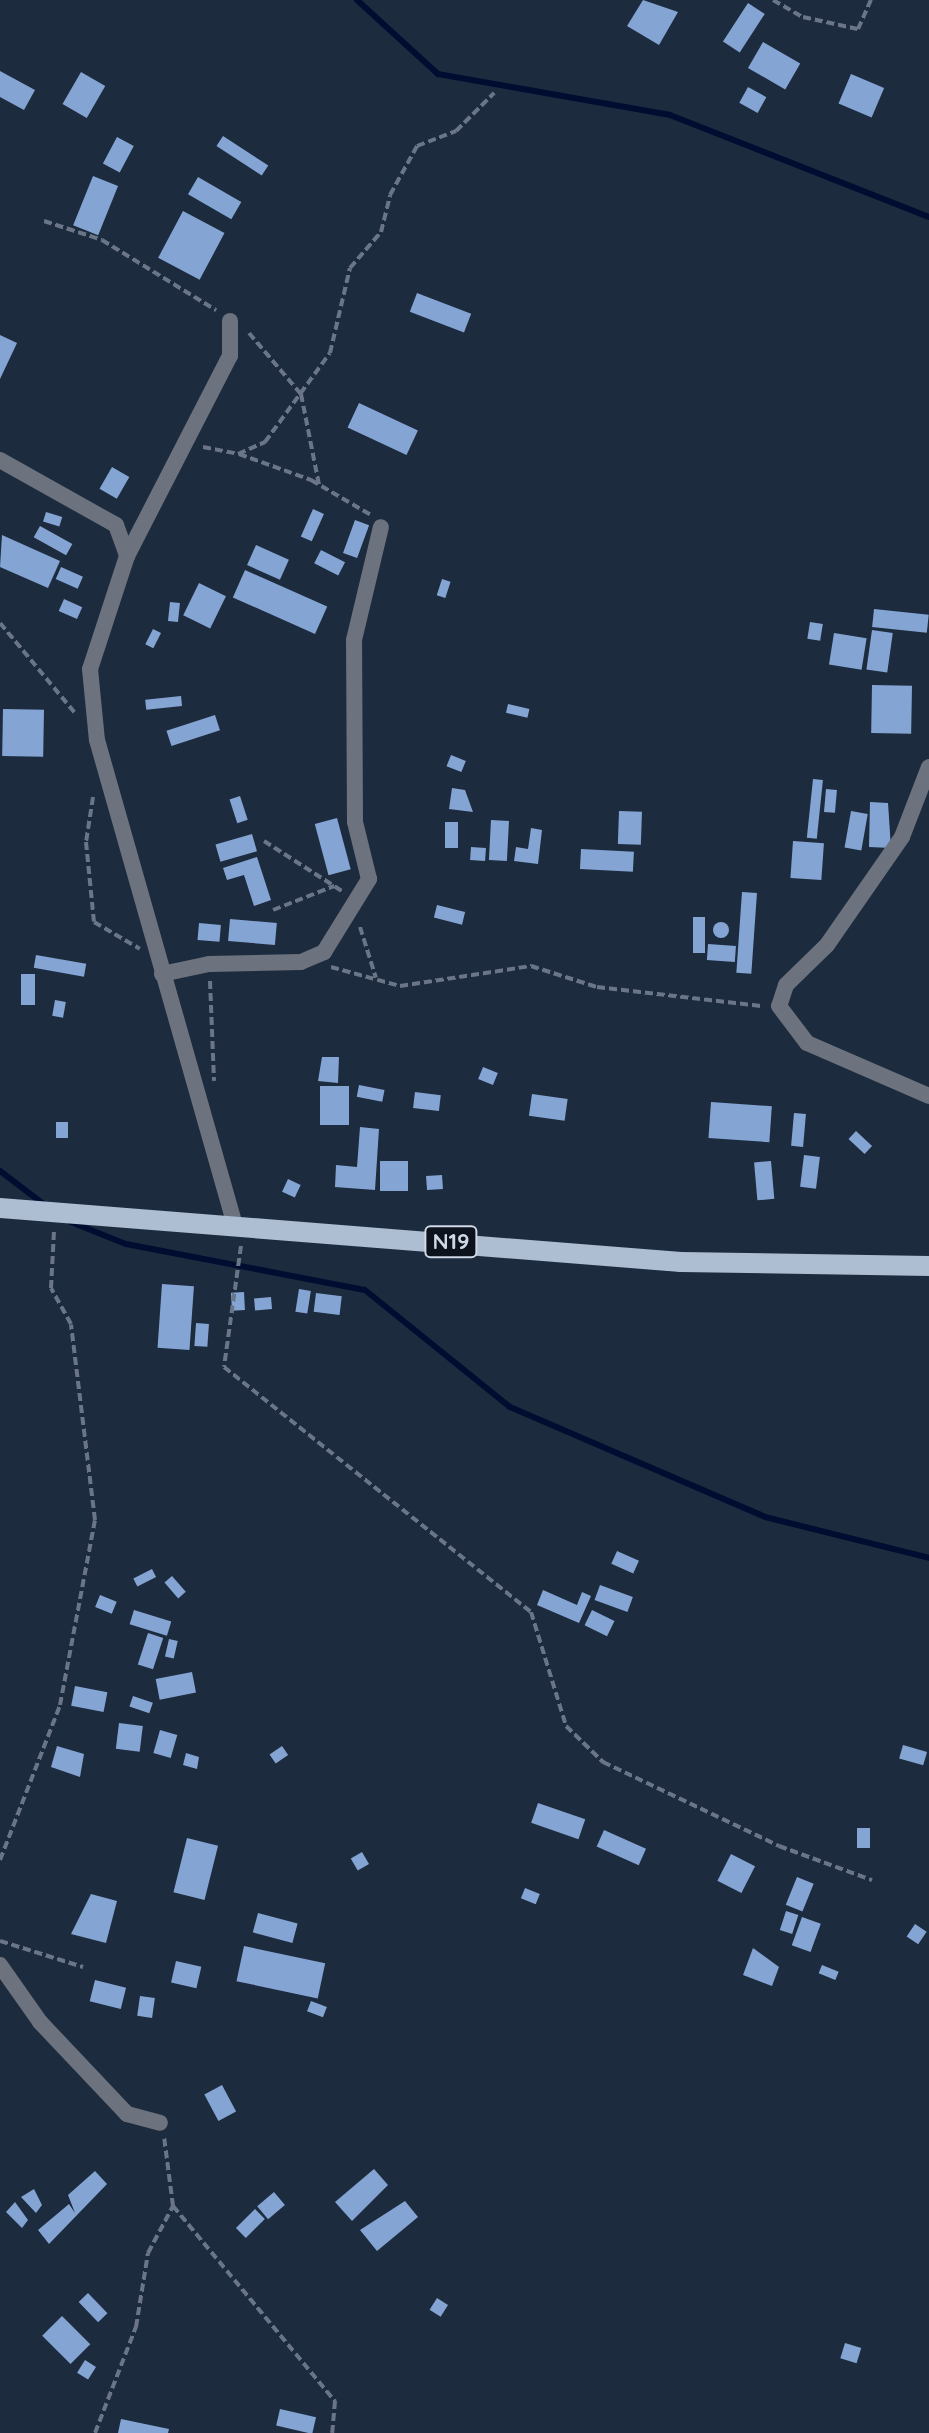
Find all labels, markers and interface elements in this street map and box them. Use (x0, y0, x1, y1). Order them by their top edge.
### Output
road number: N19 (423, 1224, 479, 1260)

